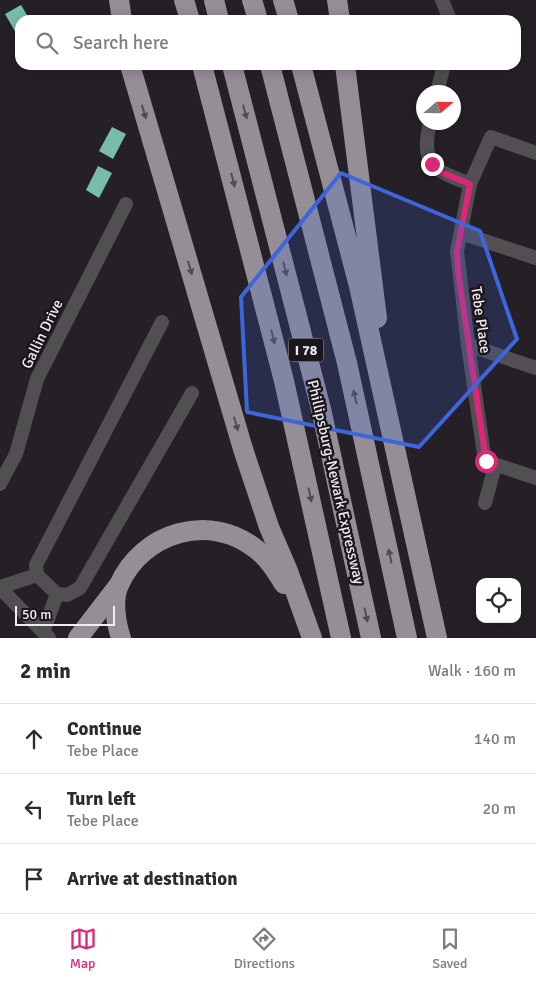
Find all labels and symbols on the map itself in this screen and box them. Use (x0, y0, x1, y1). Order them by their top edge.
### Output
north arrow (416, 85, 461, 130)
one-way arrow (140, 104, 148, 119)
one-way arrow (241, 105, 249, 120)
route end (421, 153, 444, 176)
one-way arrow (229, 172, 237, 187)
one-way arrow (186, 260, 194, 275)
one-way arrow (282, 262, 290, 277)
street label: Tebe Place (467, 285, 495, 355)
street label: Gallin Drive (17, 296, 67, 372)
one-way arrow (269, 330, 277, 345)
road number: I 78 (288, 338, 324, 362)
street label: Phillipsburg-Newark Expressway (304, 378, 368, 586)
one-way arrow (351, 390, 359, 405)
one-way arrow (232, 416, 240, 431)
route start (475, 450, 498, 473)
one-way arrow (306, 488, 314, 503)
one-way arrow (385, 548, 393, 564)
scale bar (15, 603, 115, 626)
one-way arrow (362, 607, 370, 623)

